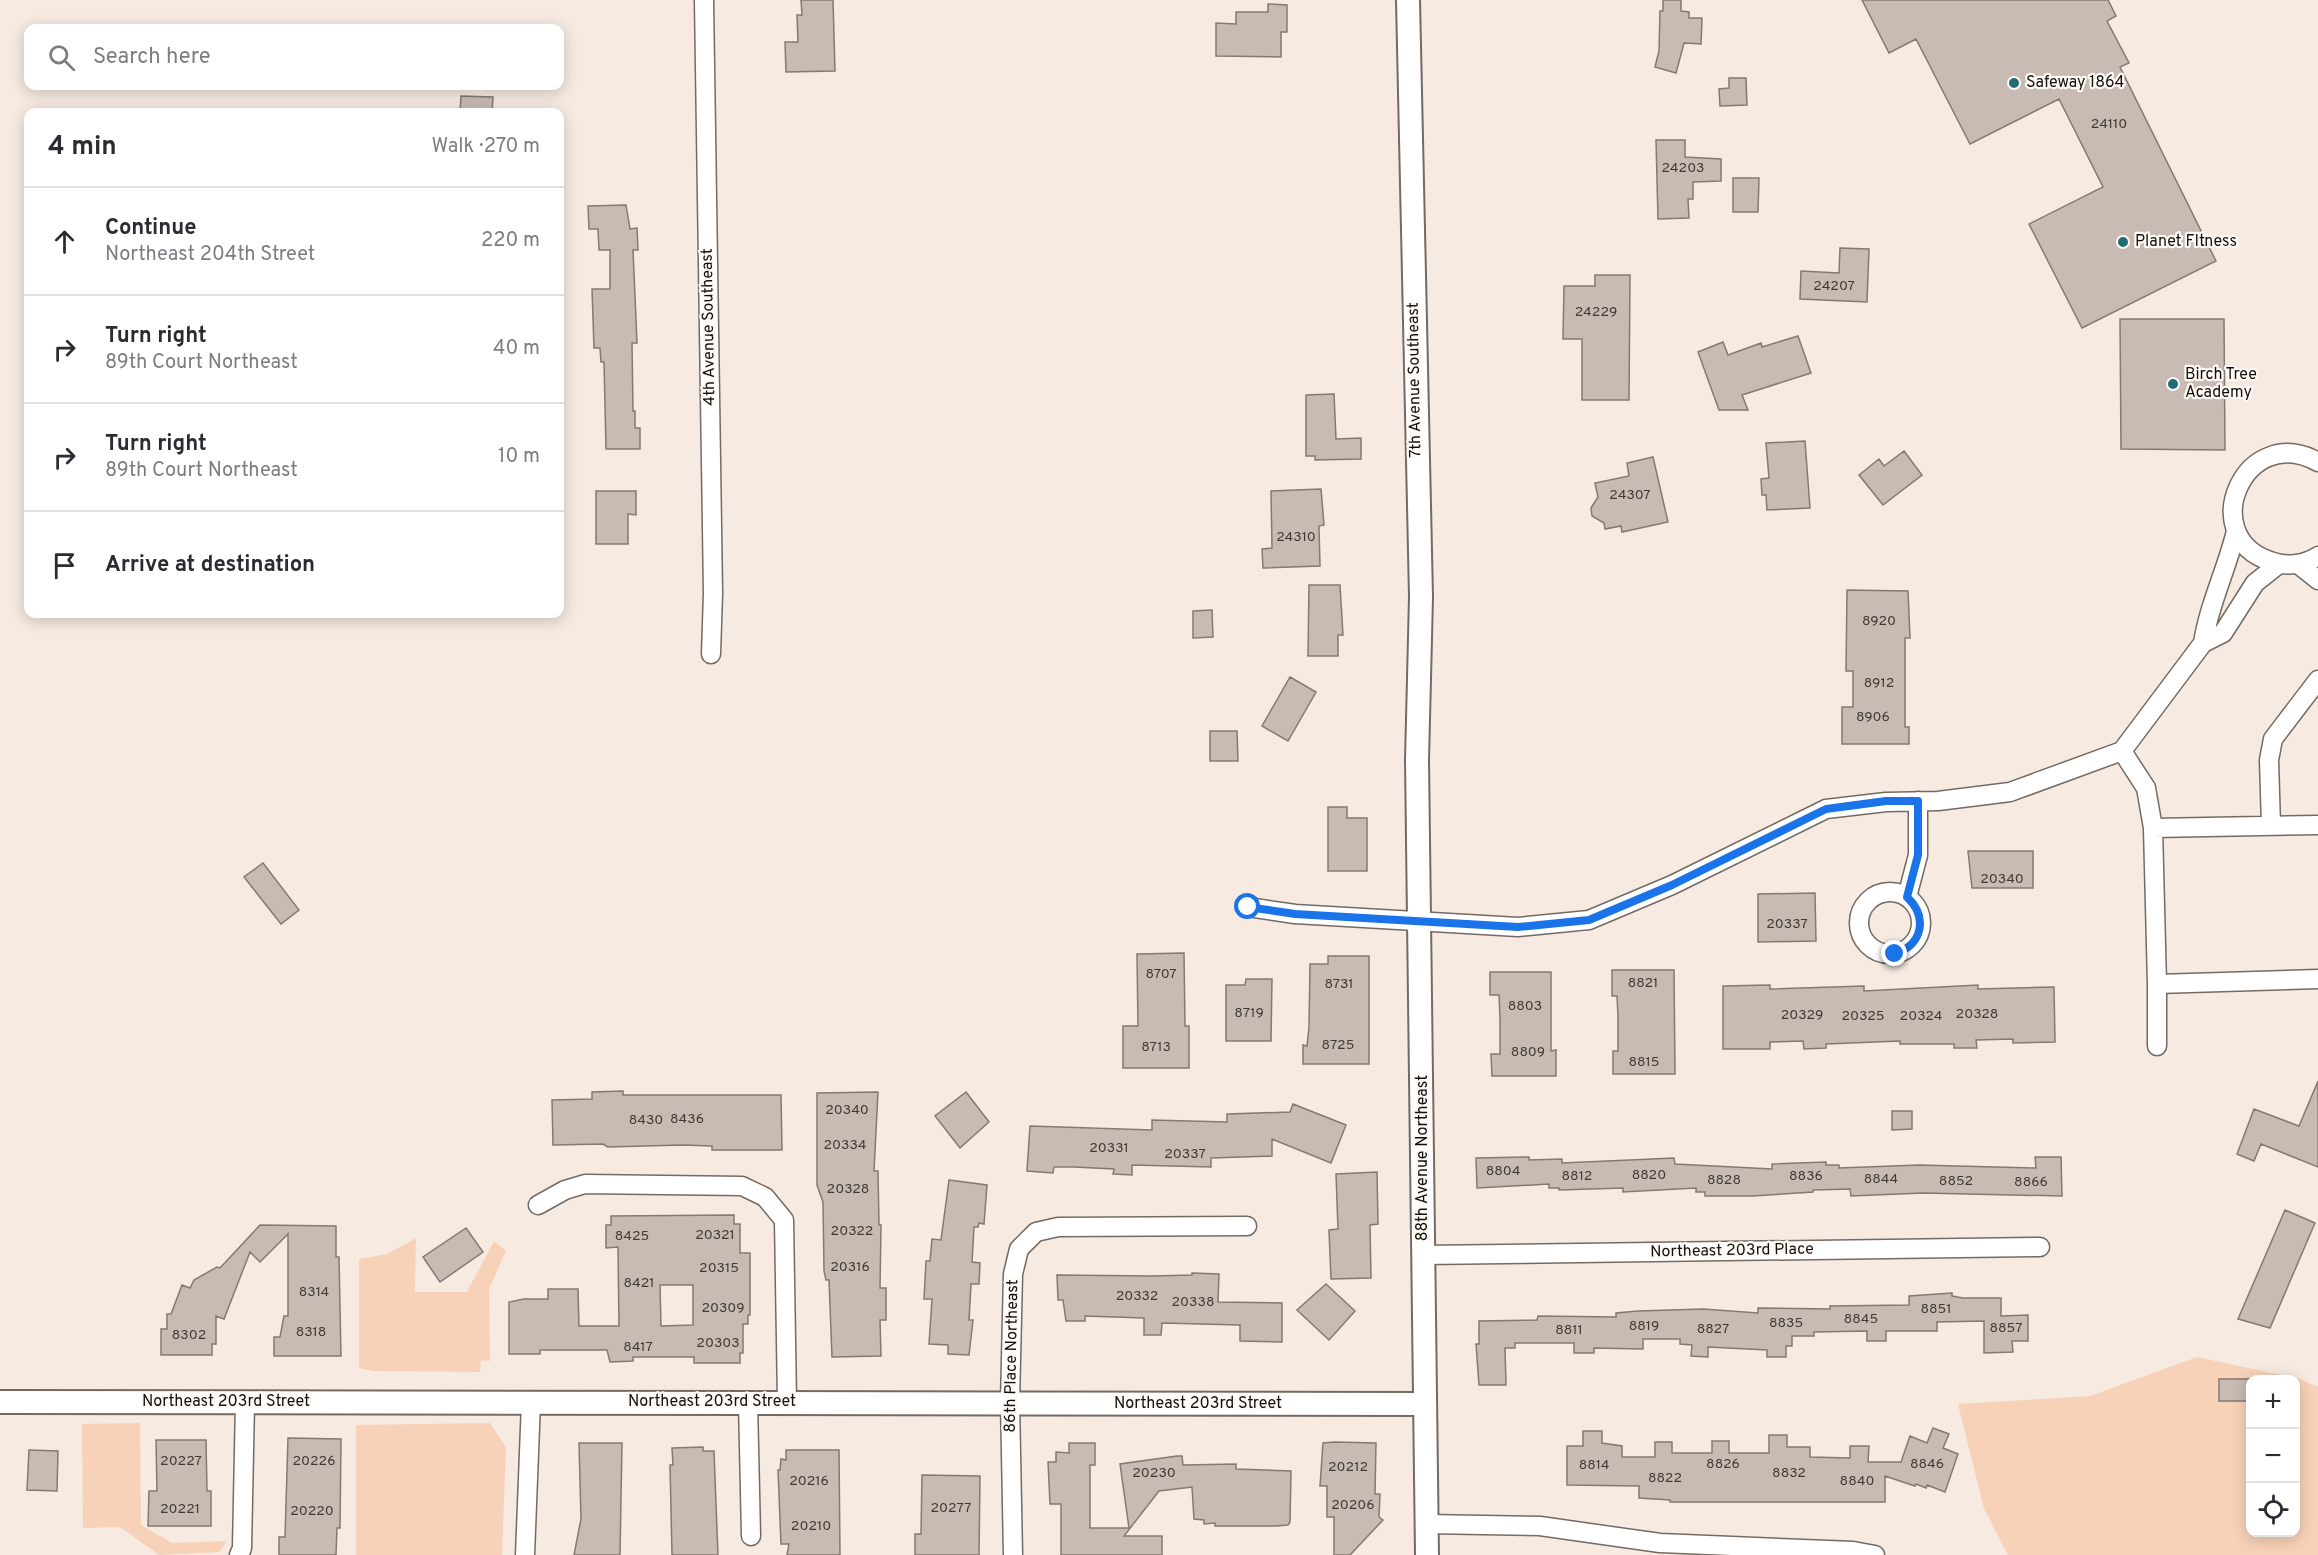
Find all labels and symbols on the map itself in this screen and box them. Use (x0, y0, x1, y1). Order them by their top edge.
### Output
place label: Safeway 1864 (2026, 73, 2125, 93)
marker: Safeway 1864 (2007, 76, 2021, 90)
house number: 24110 (2091, 116, 2127, 133)
house number: 24203 (1661, 160, 1705, 177)
place label: Planet FItness (2135, 232, 2237, 252)
marker: Planet FItness (2116, 235, 2130, 249)
street label: 4th Avenue Southeast (698, 248, 720, 406)
house number: 24207 (1813, 278, 1855, 295)
street label: 7th Avenue Southeast (1404, 302, 1426, 458)
house number: 24229 (1575, 304, 1617, 321)
place label: Birch Tree Academy (2185, 365, 2257, 403)
marker: Birch Tree Academy (2166, 377, 2180, 391)
house number: 24307 (1609, 487, 1651, 504)
house number: 24310 (1276, 529, 1316, 546)
house number: 8920 (1862, 613, 1896, 630)
house number: 8912 (1864, 675, 1894, 692)
house number: 8906 (1856, 709, 1890, 726)
house number: 20340 (1980, 871, 2024, 888)
route start (1234, 893, 1260, 919)
house number: 20337 (1766, 916, 1808, 933)
route end (1881, 940, 1907, 966)
house number: 8707 (1145, 966, 1177, 983)
house number: 8821 (1628, 975, 1658, 992)
house number: 8731 (1324, 976, 1354, 993)
house number: 8803 (1508, 998, 1542, 1015)
house number: 8719 (1234, 1005, 1264, 1022)
house number: 20328 (1956, 1006, 1998, 1023)
house number: 20329 (1781, 1007, 1823, 1024)
house number: 20325 (1842, 1008, 1884, 1025)
house number: 20324 (1900, 1008, 1942, 1025)
house number: 8725 (1322, 1037, 1354, 1054)
house number: 8713 (1141, 1039, 1171, 1056)
house number: 8809 (1511, 1044, 1545, 1061)
house number: 8815 (1629, 1054, 1660, 1071)
street label: 88th Avenue Northeast (1413, 1075, 1433, 1241)
house number: 20340 (825, 1102, 869, 1119)
house number: 8436 (670, 1111, 704, 1128)
house number: 8430 (629, 1112, 663, 1129)
house number: 20334 (823, 1137, 867, 1154)
house number: 20331 (1089, 1140, 1129, 1157)
house number: 20337 (1164, 1146, 1206, 1163)
house number: 8804 (1486, 1163, 1520, 1180)
house number: 8820 (1632, 1167, 1666, 1184)
house number: 8812 (1562, 1168, 1592, 1185)
house number: 8836 (1789, 1168, 1823, 1185)
house number: 8844 (1864, 1171, 1898, 1188)
house number: 8828 (1707, 1172, 1741, 1189)
house number: 8852 (1939, 1173, 1973, 1190)
house number: 8866 (2014, 1174, 2048, 1191)
house number: 20328 (827, 1181, 869, 1198)
house number: 20322 (831, 1223, 873, 1240)
house number: 20321 (695, 1227, 735, 1244)
house number: 8425 (615, 1228, 649, 1245)
street label: Northeast 203rd Place (1650, 1240, 1814, 1262)
house number: 20316 (830, 1259, 870, 1276)
house number: 20315 (699, 1260, 739, 1277)
house number: 8421 (623, 1275, 655, 1292)
street label: 86th Place Northeast (1001, 1279, 1023, 1433)
house number: 8314 (299, 1284, 329, 1301)
house number: 20332 (1116, 1288, 1158, 1305)
house number: 20338 (1172, 1294, 1214, 1311)
house number: 20309 (701, 1300, 745, 1317)
house number: 8851 (1920, 1301, 1952, 1318)
house number: 8845 (1844, 1311, 1878, 1328)
house number: 8835 (1769, 1315, 1803, 1332)
house number: 8819 (1629, 1318, 1659, 1335)
house number: 8857 (1990, 1320, 2022, 1337)
house number: 8827 (1697, 1321, 1729, 1338)
house number: 8811 (1555, 1322, 1583, 1339)
house number: 8318 (296, 1324, 326, 1341)
house number: 8302 (172, 1327, 206, 1344)
house number: 20303 (696, 1335, 740, 1352)
house number: 8417 (623, 1339, 653, 1356)
street label: Northeast 203rd Street (142, 1392, 310, 1412)
street label: Northeast 203rd Street (628, 1392, 796, 1412)
street label: Northeast 203rd Street (1114, 1394, 1282, 1414)
house number: 20227 (160, 1453, 202, 1470)
house number: 20226 (292, 1453, 336, 1470)
house number: 8826 (1706, 1456, 1740, 1473)
house number: 8846 (1910, 1456, 1944, 1473)
house number: 8814 (1579, 1457, 1609, 1474)
house number: 20212 (1328, 1459, 1368, 1476)
house number: 20230 (1132, 1465, 1176, 1482)
house number: 8832 (1772, 1465, 1806, 1482)
house number: 8822 (1648, 1470, 1682, 1487)
house number: 20216 (789, 1473, 829, 1490)
house number: 8840 (1840, 1473, 1874, 1490)
house number: 20206 (1331, 1497, 1375, 1514)
house number: 20277 (930, 1500, 972, 1517)
house number: 20221 (160, 1501, 200, 1518)
house number: 20220 (290, 1503, 334, 1520)
house number: 20210 (791, 1518, 831, 1535)

